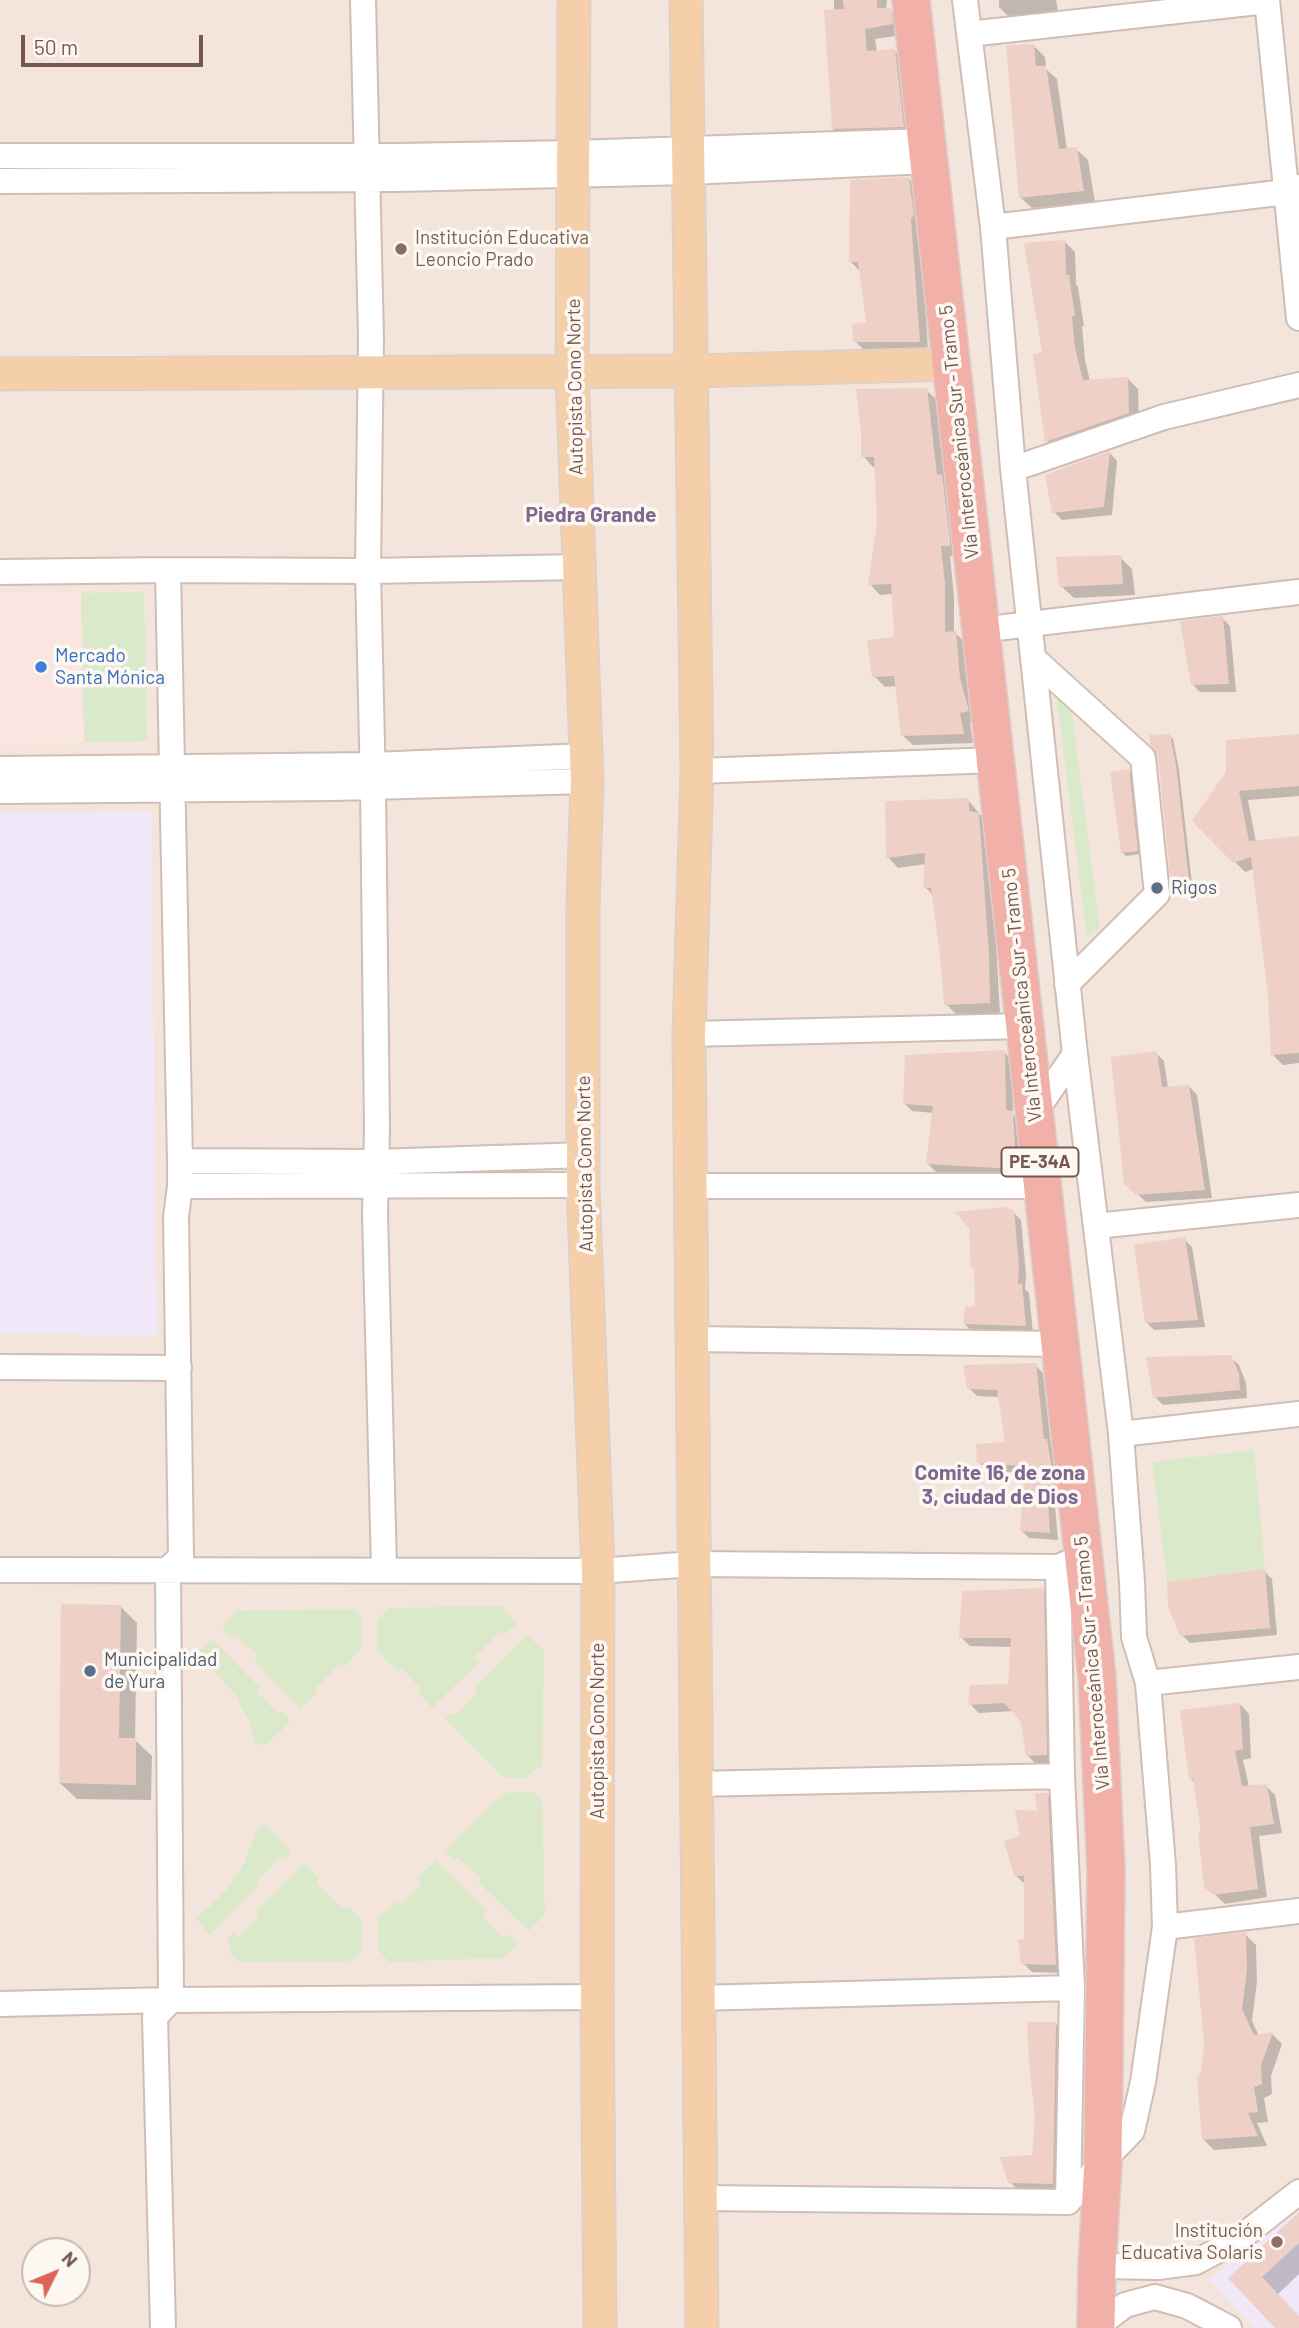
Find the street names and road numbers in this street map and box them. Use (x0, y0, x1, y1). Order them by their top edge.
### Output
street label: Autopista Cono Norte (562, 298, 588, 476)
street label: Vía Interoceánica Sur - Tramo 5 (934, 304, 984, 560)
street label: Vía Interoceánica Sur - Tramo 5 (997, 867, 1047, 1123)
street label: Autopista Cono Norte (572, 1075, 598, 1253)
road number: PE-34A (1002, 1148, 1078, 1176)
street label: Vía Interoceánica Sur - Tramo 5 (1070, 1535, 1114, 1791)
street label: Autopista Cono Norte (587, 1643, 609, 1819)

